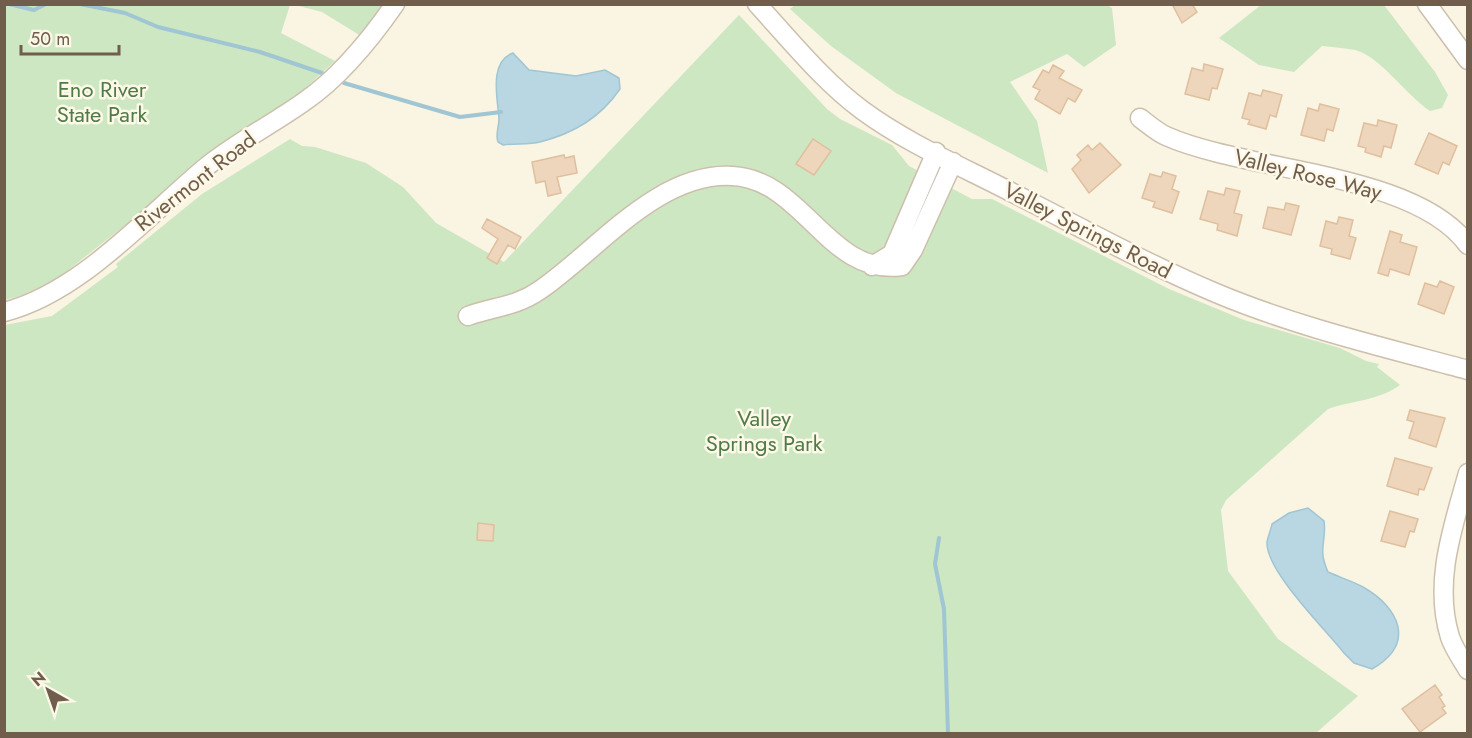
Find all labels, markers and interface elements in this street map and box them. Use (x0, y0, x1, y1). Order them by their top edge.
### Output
scale bar (21, 18, 118, 56)
text: 50 m (30, 26, 70, 52)
park label: Eno River State Park (57, 73, 147, 130)
street label: Rivermont Road (127, 123, 263, 239)
street label: Valley Rose Way (1231, 140, 1386, 208)
street label: Valley Springs Road (998, 174, 1178, 286)
park label: Valley Springs Park (706, 402, 823, 459)
north arrow (18, 660, 78, 720)
text: N (26, 666, 51, 692)

